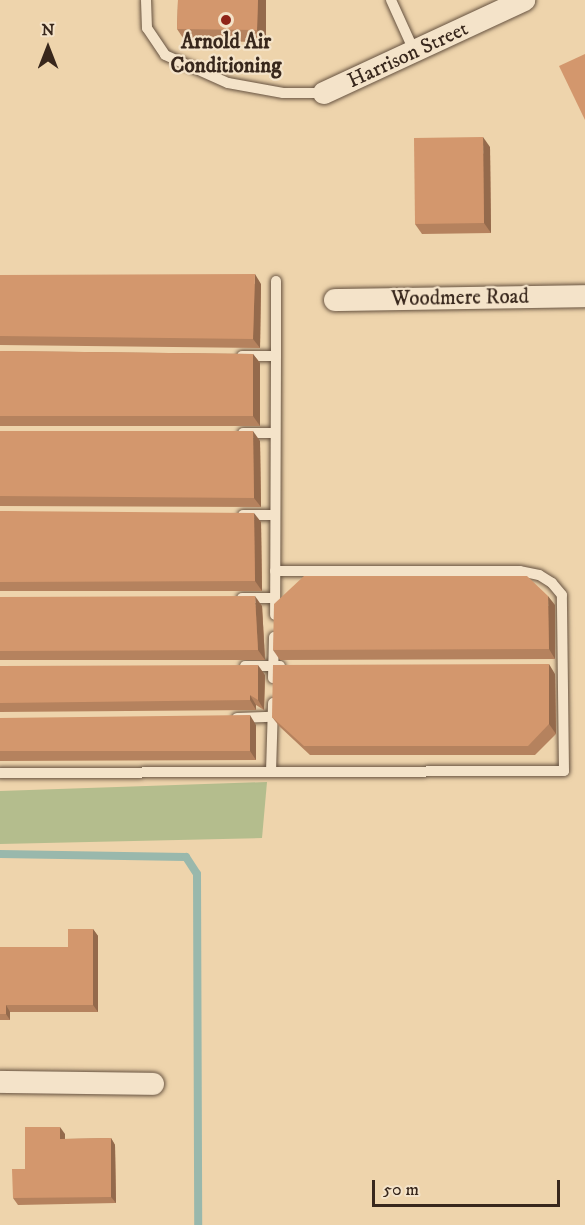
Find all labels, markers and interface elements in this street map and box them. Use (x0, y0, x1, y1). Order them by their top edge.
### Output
marker: Arnold Air Conditioning (219, 13, 233, 27)
street label: Harrison Street (344, 16, 472, 94)
north arrow (18, 18, 78, 78)
text: N (41, 20, 55, 40)
place label: Arnold Air Conditioning (171, 29, 281, 79)
street label: Woodmere Road (391, 284, 529, 312)
scale bar (375, 1168, 562, 1206)
text: 50 m (383, 1179, 419, 1201)

